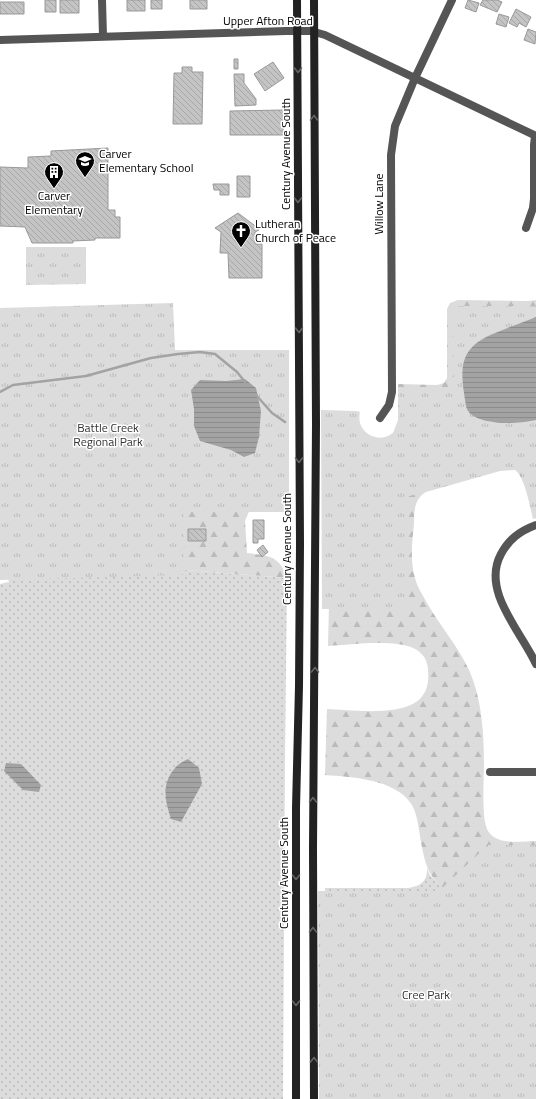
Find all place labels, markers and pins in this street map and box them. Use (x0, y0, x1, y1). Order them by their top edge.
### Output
place label: Carver Elementary School (99, 144, 193, 177)
school or university icon: Carver Elementary School (74, 150, 96, 178)
building icon: Carver Elementary (43, 161, 65, 189)
place label: Carver Elementary (25, 186, 83, 219)
place label: Lutheran Church of Peace (255, 214, 336, 247)
church icon: Lutheran Church of Peace (230, 220, 252, 248)

